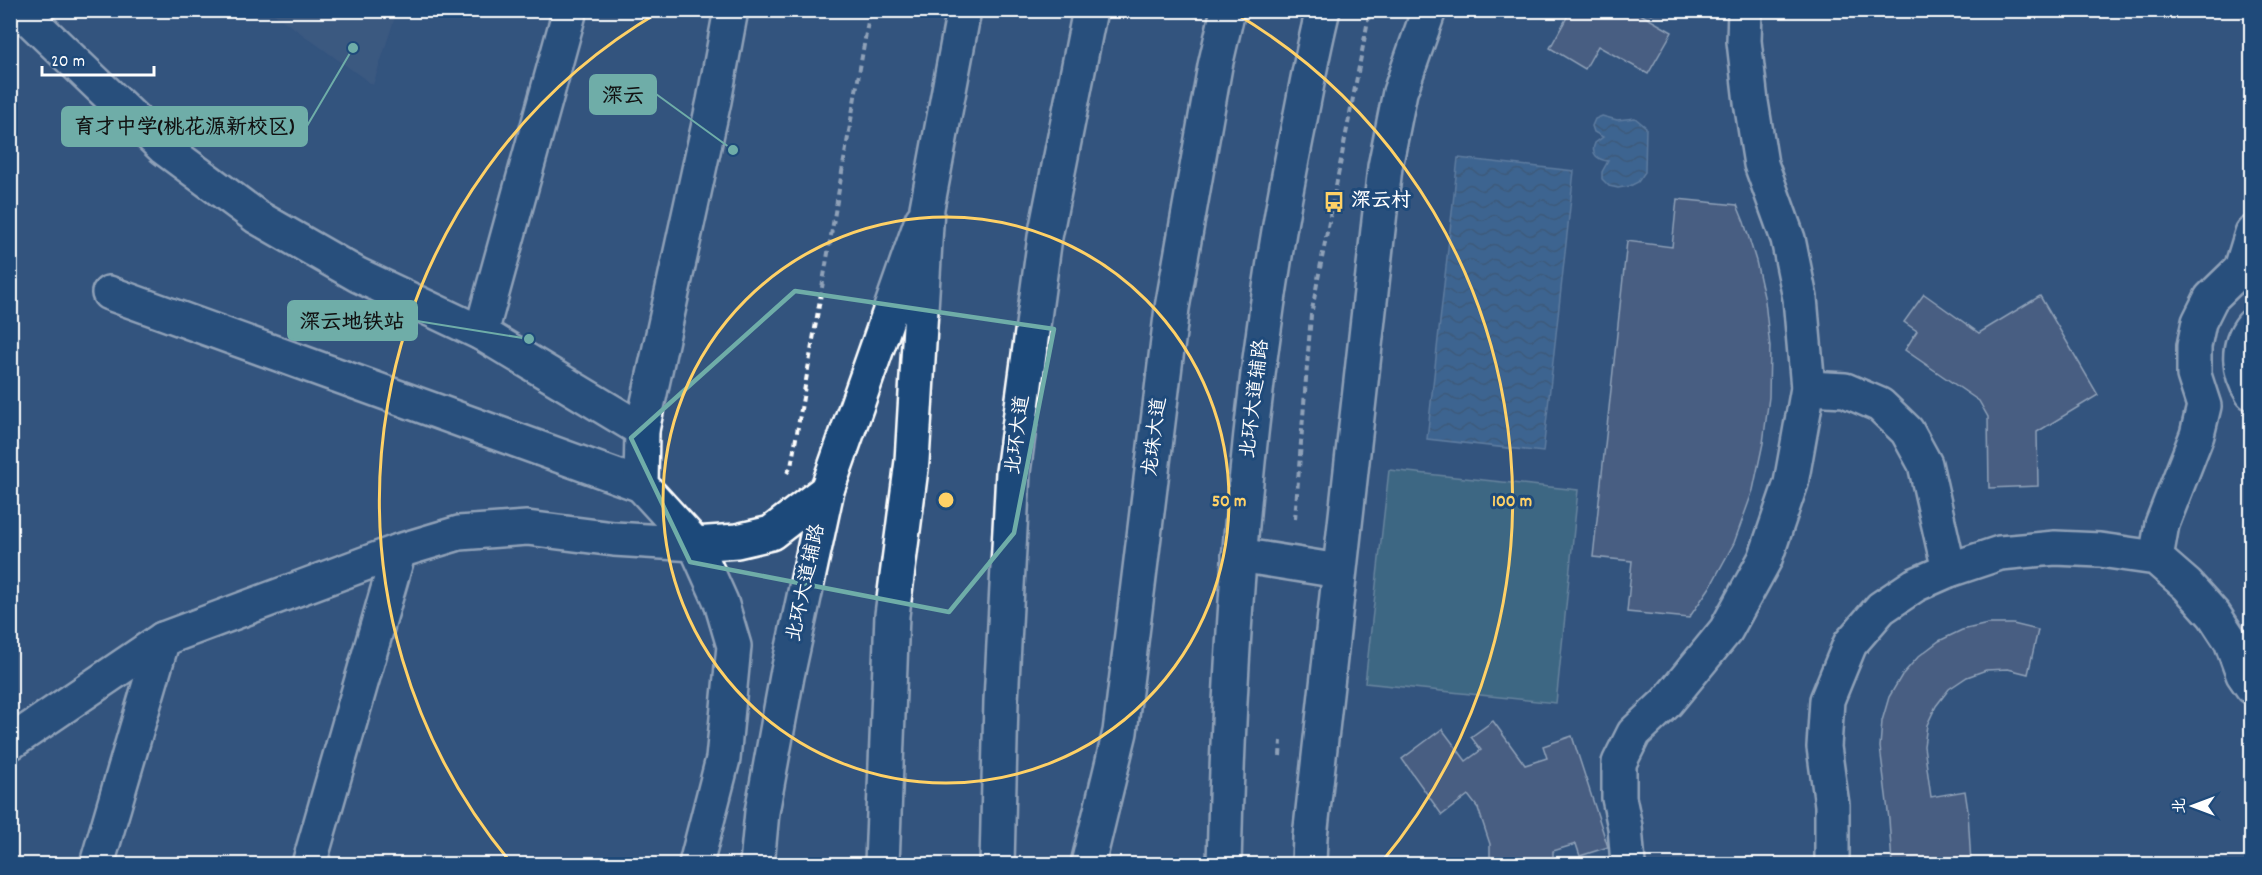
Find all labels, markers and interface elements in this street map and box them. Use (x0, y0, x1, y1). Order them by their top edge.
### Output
scale bar (42, 39, 154, 77)
text: 20 m (51, 50, 85, 75)
callout: 深云 (590, 75, 656, 114)
text: 深云 (602, 83, 644, 113)
callout: 育才中学(桃花源新校区) (62, 107, 307, 146)
text: 育才中学(桃花源新校区) (74, 114, 294, 144)
place label: 深云村 (1351, 188, 1411, 216)
bus stop icon: 深云村 (1322, 190, 1346, 214)
callout: 深云地铁站 (288, 301, 417, 340)
text: 深云地铁站 (300, 309, 405, 339)
street label: 北环大道辅路 (1235, 337, 1277, 460)
street label: 北环大道 (1000, 394, 1038, 476)
street label: 龙珠大道 (1137, 396, 1175, 478)
centre of rings (936, 490, 956, 510)
text: 50 m (1212, 490, 1246, 515)
text: 100 m (1492, 490, 1532, 515)
street label: 北环大道辅路 (781, 520, 833, 645)
north arrow (2163, 776, 2223, 836)
text: 北 (2169, 798, 2192, 814)

